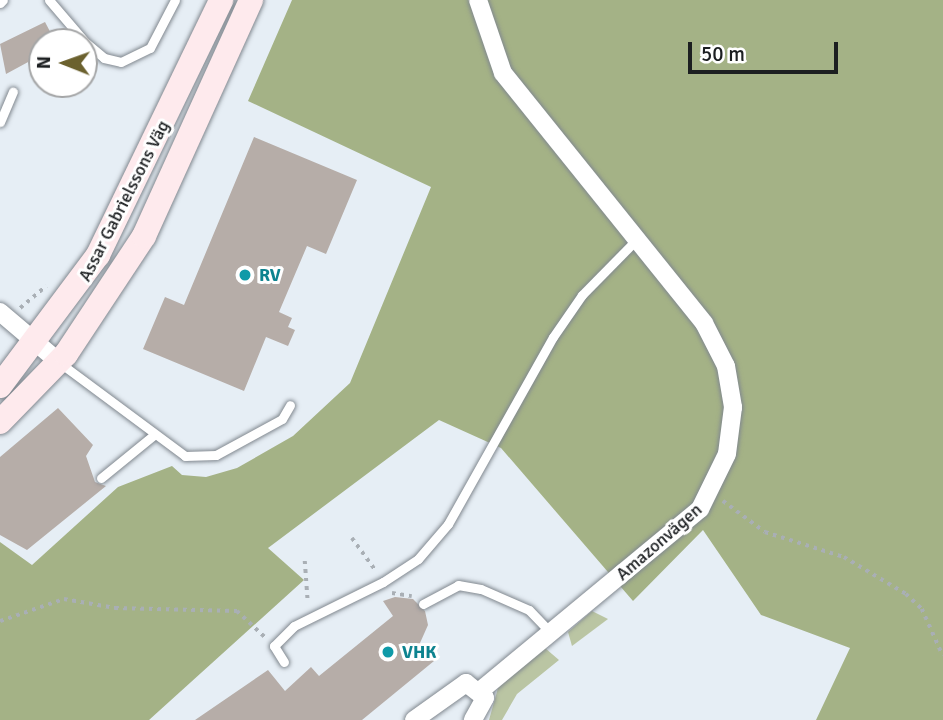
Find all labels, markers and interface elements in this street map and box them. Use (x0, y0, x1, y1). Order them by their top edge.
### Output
north arrow (28, 28, 98, 98)
scale bar (691, 28, 842, 72)
text: 50 m (701, 41, 745, 67)
text: N (32, 56, 56, 69)
street label: Assar Gabrielssons Väg (74, 117, 174, 285)
place label: RV (259, 264, 281, 286)
marker: RV (237, 267, 253, 283)
street label: Amazonvägen (612, 499, 706, 585)
place label: VHK (402, 641, 436, 663)
marker: VHK (380, 644, 396, 660)

